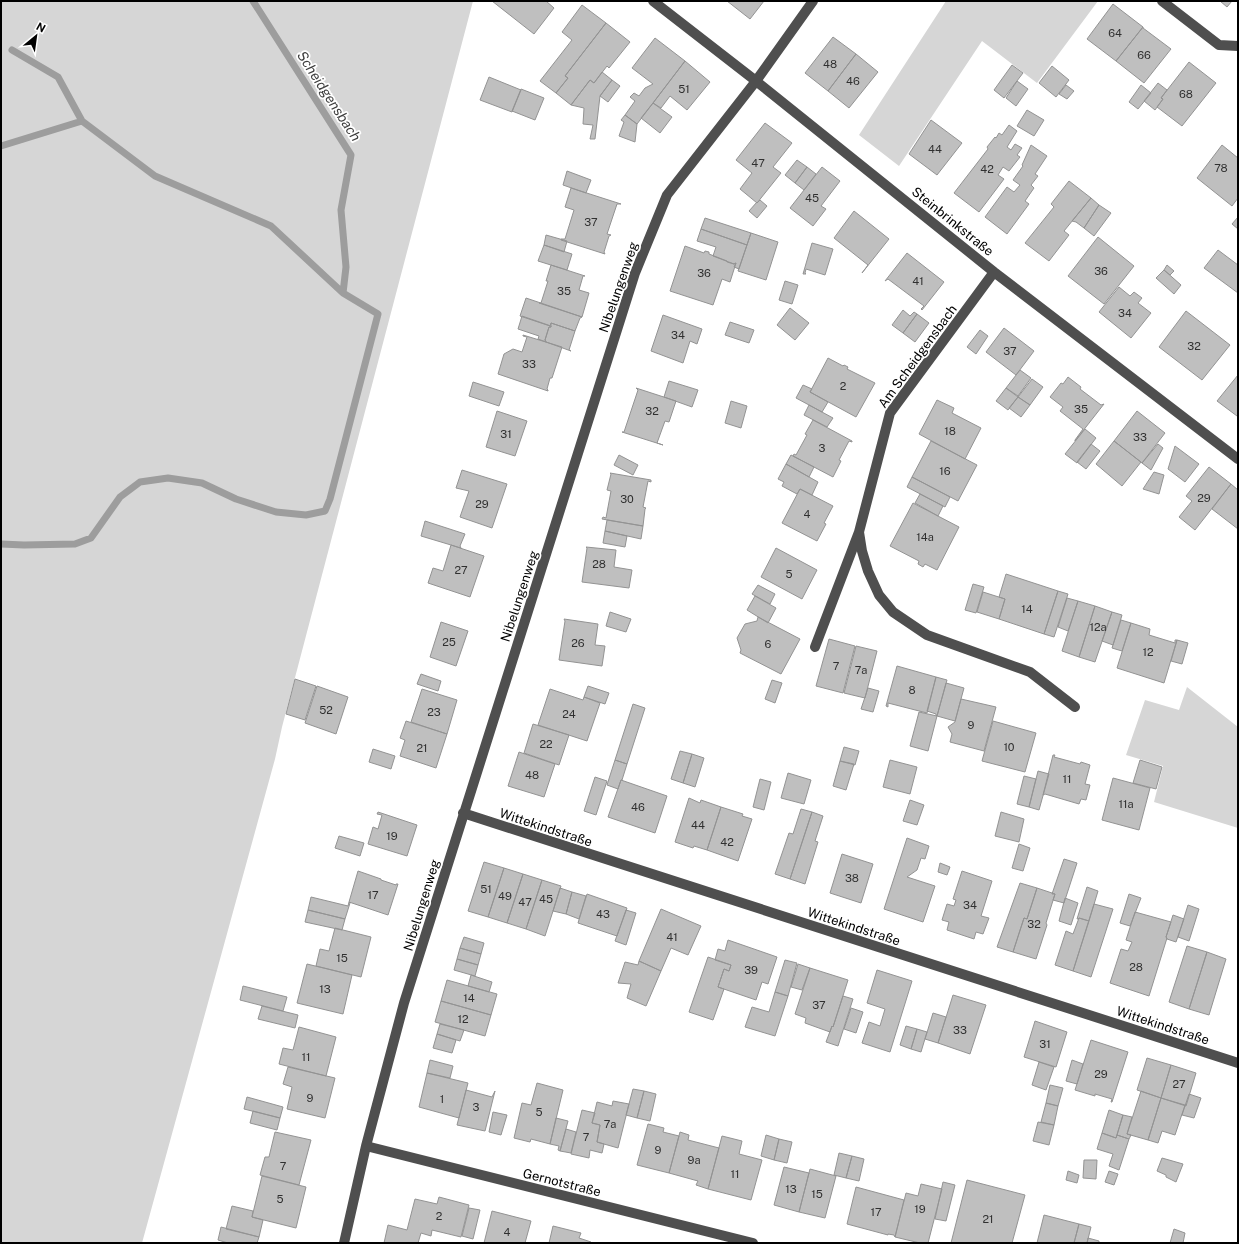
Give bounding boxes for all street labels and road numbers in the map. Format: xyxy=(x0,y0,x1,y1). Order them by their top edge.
street label: Steinbrinkstraße xyxy=(909,184,997,259)
street label: Nibelungenweg xyxy=(596,240,641,335)
street label: Am Scheidgensbach xyxy=(875,302,960,411)
street label: Nibelungenweg xyxy=(498,549,541,644)
street label: Wittekindstraße xyxy=(498,805,594,850)
street label: Nibelungenweg xyxy=(400,858,443,953)
street label: Wittekindstraße xyxy=(806,904,902,949)
street label: Wittekindstraße xyxy=(1115,1003,1211,1048)
street label: Gernotstraße xyxy=(521,1166,603,1199)

